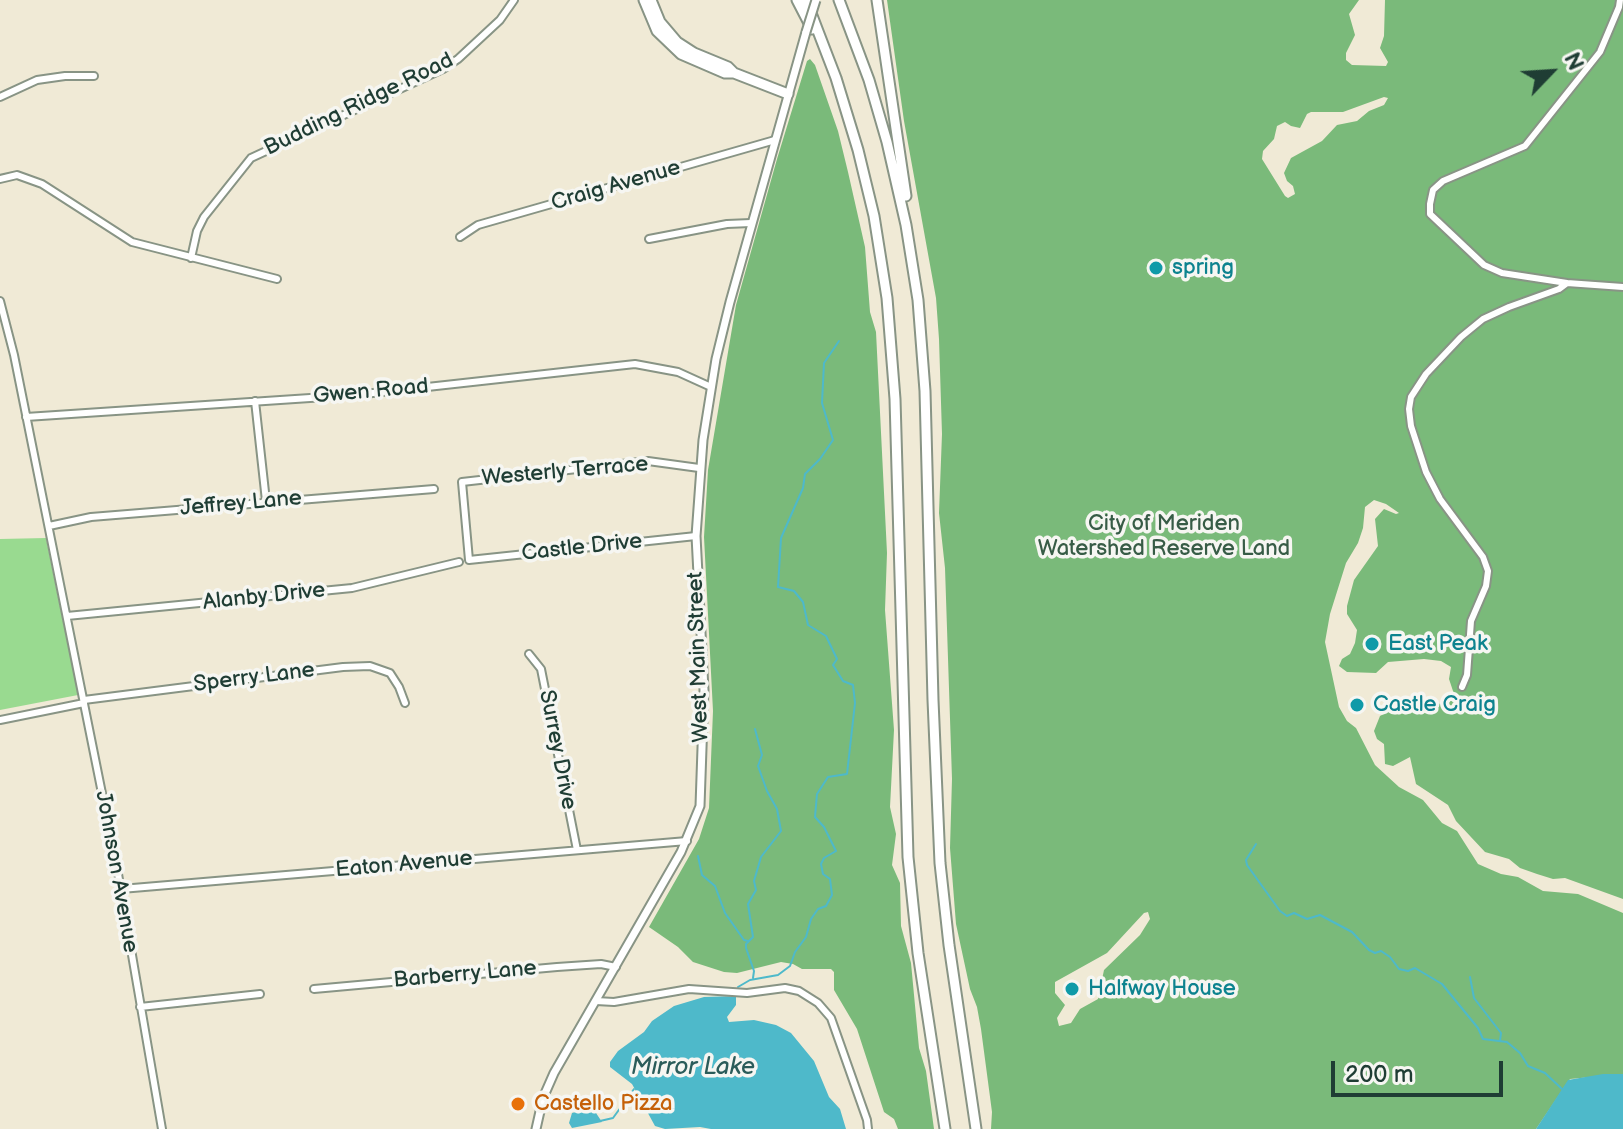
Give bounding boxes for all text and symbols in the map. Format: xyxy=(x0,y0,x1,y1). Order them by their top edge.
north arrow xyxy=(1511,32,1591,112)
street label: Budding Ridge Road xyxy=(260,48,458,162)
text: N xyxy=(1557,48,1589,75)
street label: Craig Avenue xyxy=(548,155,684,217)
place label: spring xyxy=(1172,255,1234,281)
marker: spring xyxy=(1147,259,1165,277)
street label: Gwen Road xyxy=(312,374,430,410)
street label: Westerly Terrace xyxy=(481,452,649,492)
street label: Jeffrey Lane xyxy=(179,486,303,522)
park label: City of Meriden Watershed Reserve Land xyxy=(1038,511,1290,562)
street label: Castle Drive xyxy=(520,529,644,567)
street label: West Main Street xyxy=(683,571,715,743)
street label: Alanby Drive xyxy=(201,577,327,617)
place label: East Peak xyxy=(1388,631,1488,657)
marker: East Peak xyxy=(1363,635,1381,653)
street label: Sperry Lane xyxy=(192,657,316,699)
street label: Surrey Drive xyxy=(532,688,582,812)
place label: Castle Craig xyxy=(1373,692,1496,718)
marker: Castle Craig xyxy=(1348,696,1366,714)
street label: Johnson Avenue xyxy=(89,789,143,955)
street label: Eaton Avenue xyxy=(334,846,474,884)
street label: Barberry Lane xyxy=(392,956,538,994)
place label: Halfway House xyxy=(1088,976,1236,1002)
marker: Halfway House xyxy=(1063,980,1081,998)
scale bar xyxy=(1335,1045,1507,1095)
water label: Mirror Lake xyxy=(631,1054,755,1082)
text: 200 m xyxy=(1345,1060,1414,1089)
place label: Castello Pizza xyxy=(534,1091,672,1117)
marker: Castello Pizza xyxy=(509,1095,527,1113)

